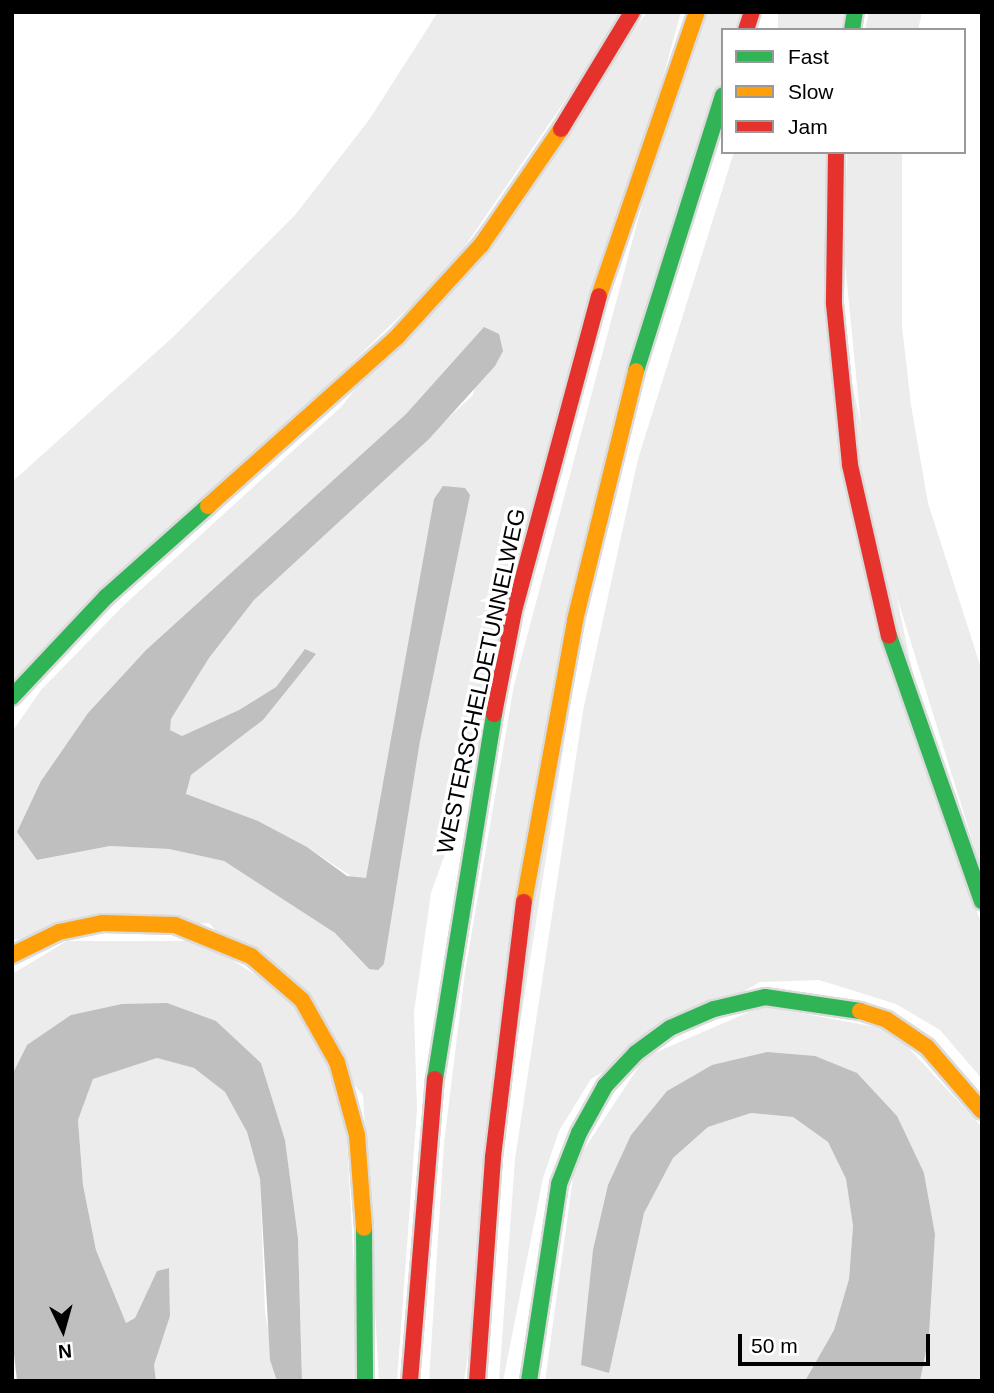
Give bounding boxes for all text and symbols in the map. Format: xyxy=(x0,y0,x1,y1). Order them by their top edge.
legend xyxy=(721,28,966,154)
text: Fast xyxy=(788,45,829,68)
text: Slow xyxy=(788,80,834,103)
text: Jam xyxy=(788,115,828,138)
street label: WESTERSCHELDETUNNELWEG xyxy=(431,506,531,856)
north arrow xyxy=(28,1295,98,1365)
scale bar xyxy=(742,1320,934,1364)
text: 50 m xyxy=(751,1334,798,1357)
text: N xyxy=(57,1340,73,1362)

